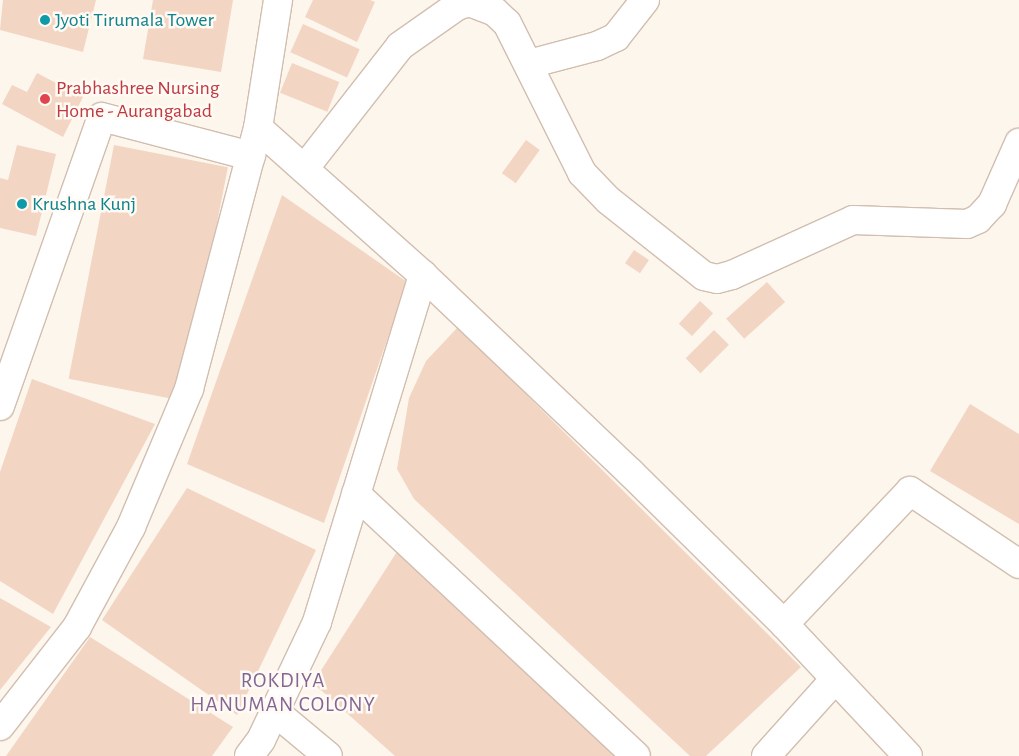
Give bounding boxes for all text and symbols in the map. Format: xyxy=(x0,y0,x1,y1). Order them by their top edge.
place label: Jyoti Tirumala Tower xyxy=(55,8,214,32)
marker: Jyoti Tirumala Tower xyxy=(39,14,51,26)
place label: Prabhashree Nursing Home - Aurangabad xyxy=(56,76,220,123)
marker: Prabhashree Nursing Home - Aurangabad xyxy=(38,92,52,106)
place label: Krushna Kunj xyxy=(32,192,136,216)
marker: Krushna Kunj xyxy=(16,198,28,210)
district label: ROKDIYA HANUMAN COLONY xyxy=(188,668,378,718)

